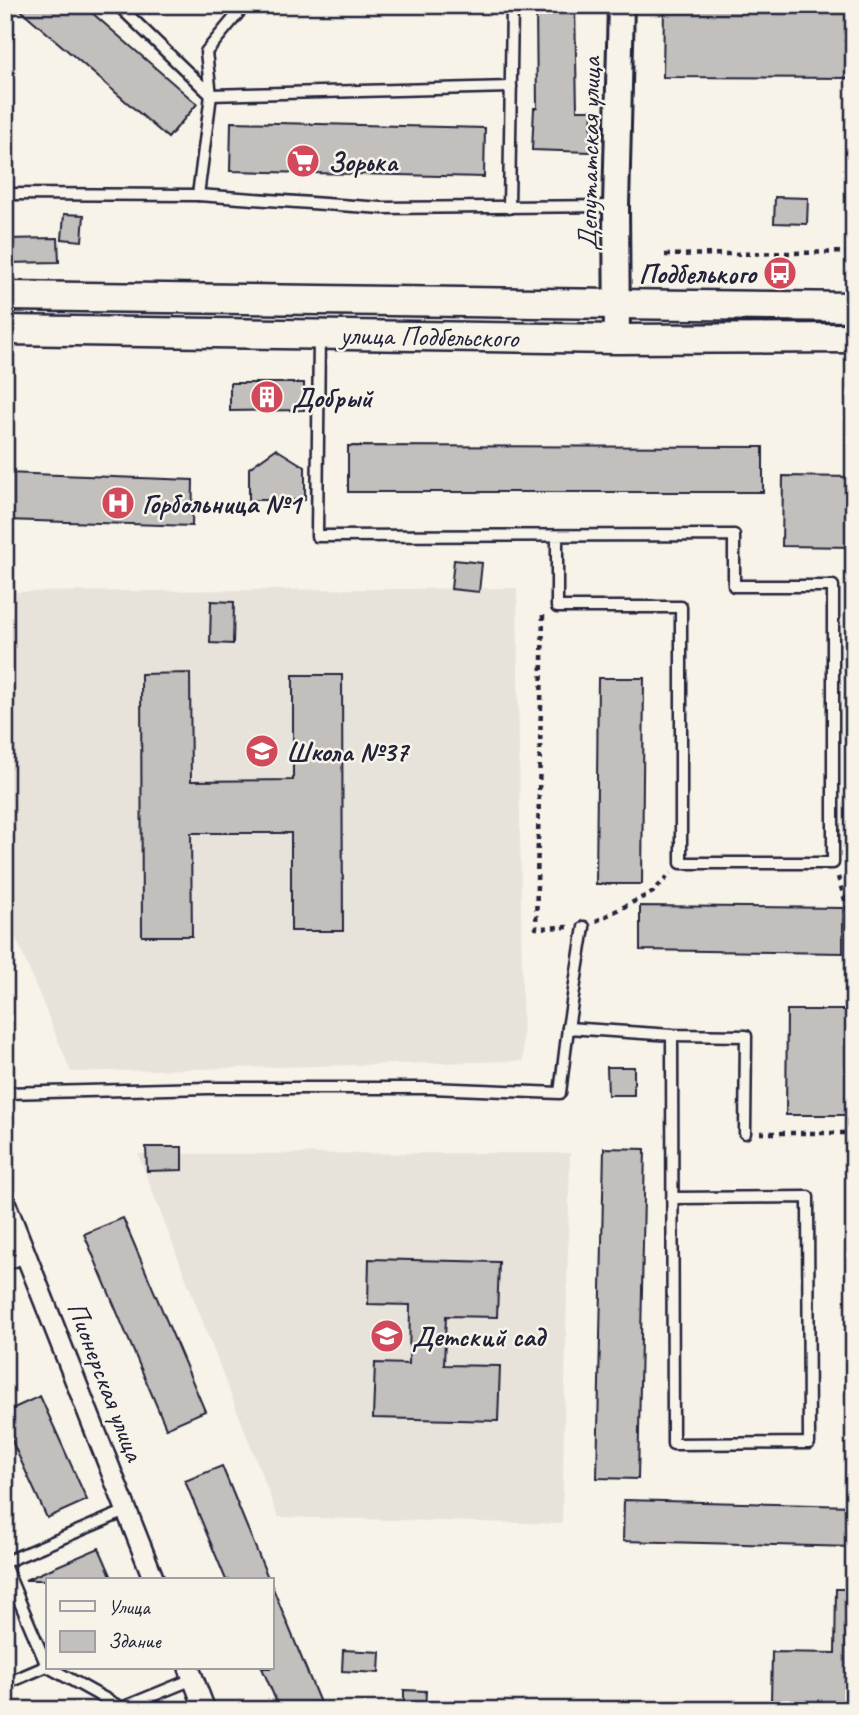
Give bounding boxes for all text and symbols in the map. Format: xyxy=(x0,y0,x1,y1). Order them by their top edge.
street label: Депутатская улица xyxy=(570,55,608,251)
supermarket icon: Зорька xyxy=(284,142,322,180)
place label: Зорька xyxy=(328,144,399,179)
bus stop icon: Подбелького xyxy=(761,254,799,292)
place label: Подбелького xyxy=(639,256,758,291)
street label: улица Подбельского xyxy=(337,317,521,355)
building icon: Добрый xyxy=(248,378,286,416)
place label: Добрый xyxy=(292,380,374,415)
hospital icon: Горбольница №1 xyxy=(99,484,137,522)
place label: Горбольница №1 xyxy=(142,486,304,521)
school or university icon: Школа №37 xyxy=(243,732,281,770)
place label: Школа №37 xyxy=(286,734,410,769)
street label: Пионерская улица xyxy=(60,1297,153,1467)
school or university icon: Детский сад xyxy=(368,1317,406,1355)
place label: Детский сад xyxy=(412,1319,548,1354)
legend xyxy=(46,1578,273,1670)
text: Улица xyxy=(108,1594,151,1620)
text: Здание xyxy=(108,1628,162,1654)

